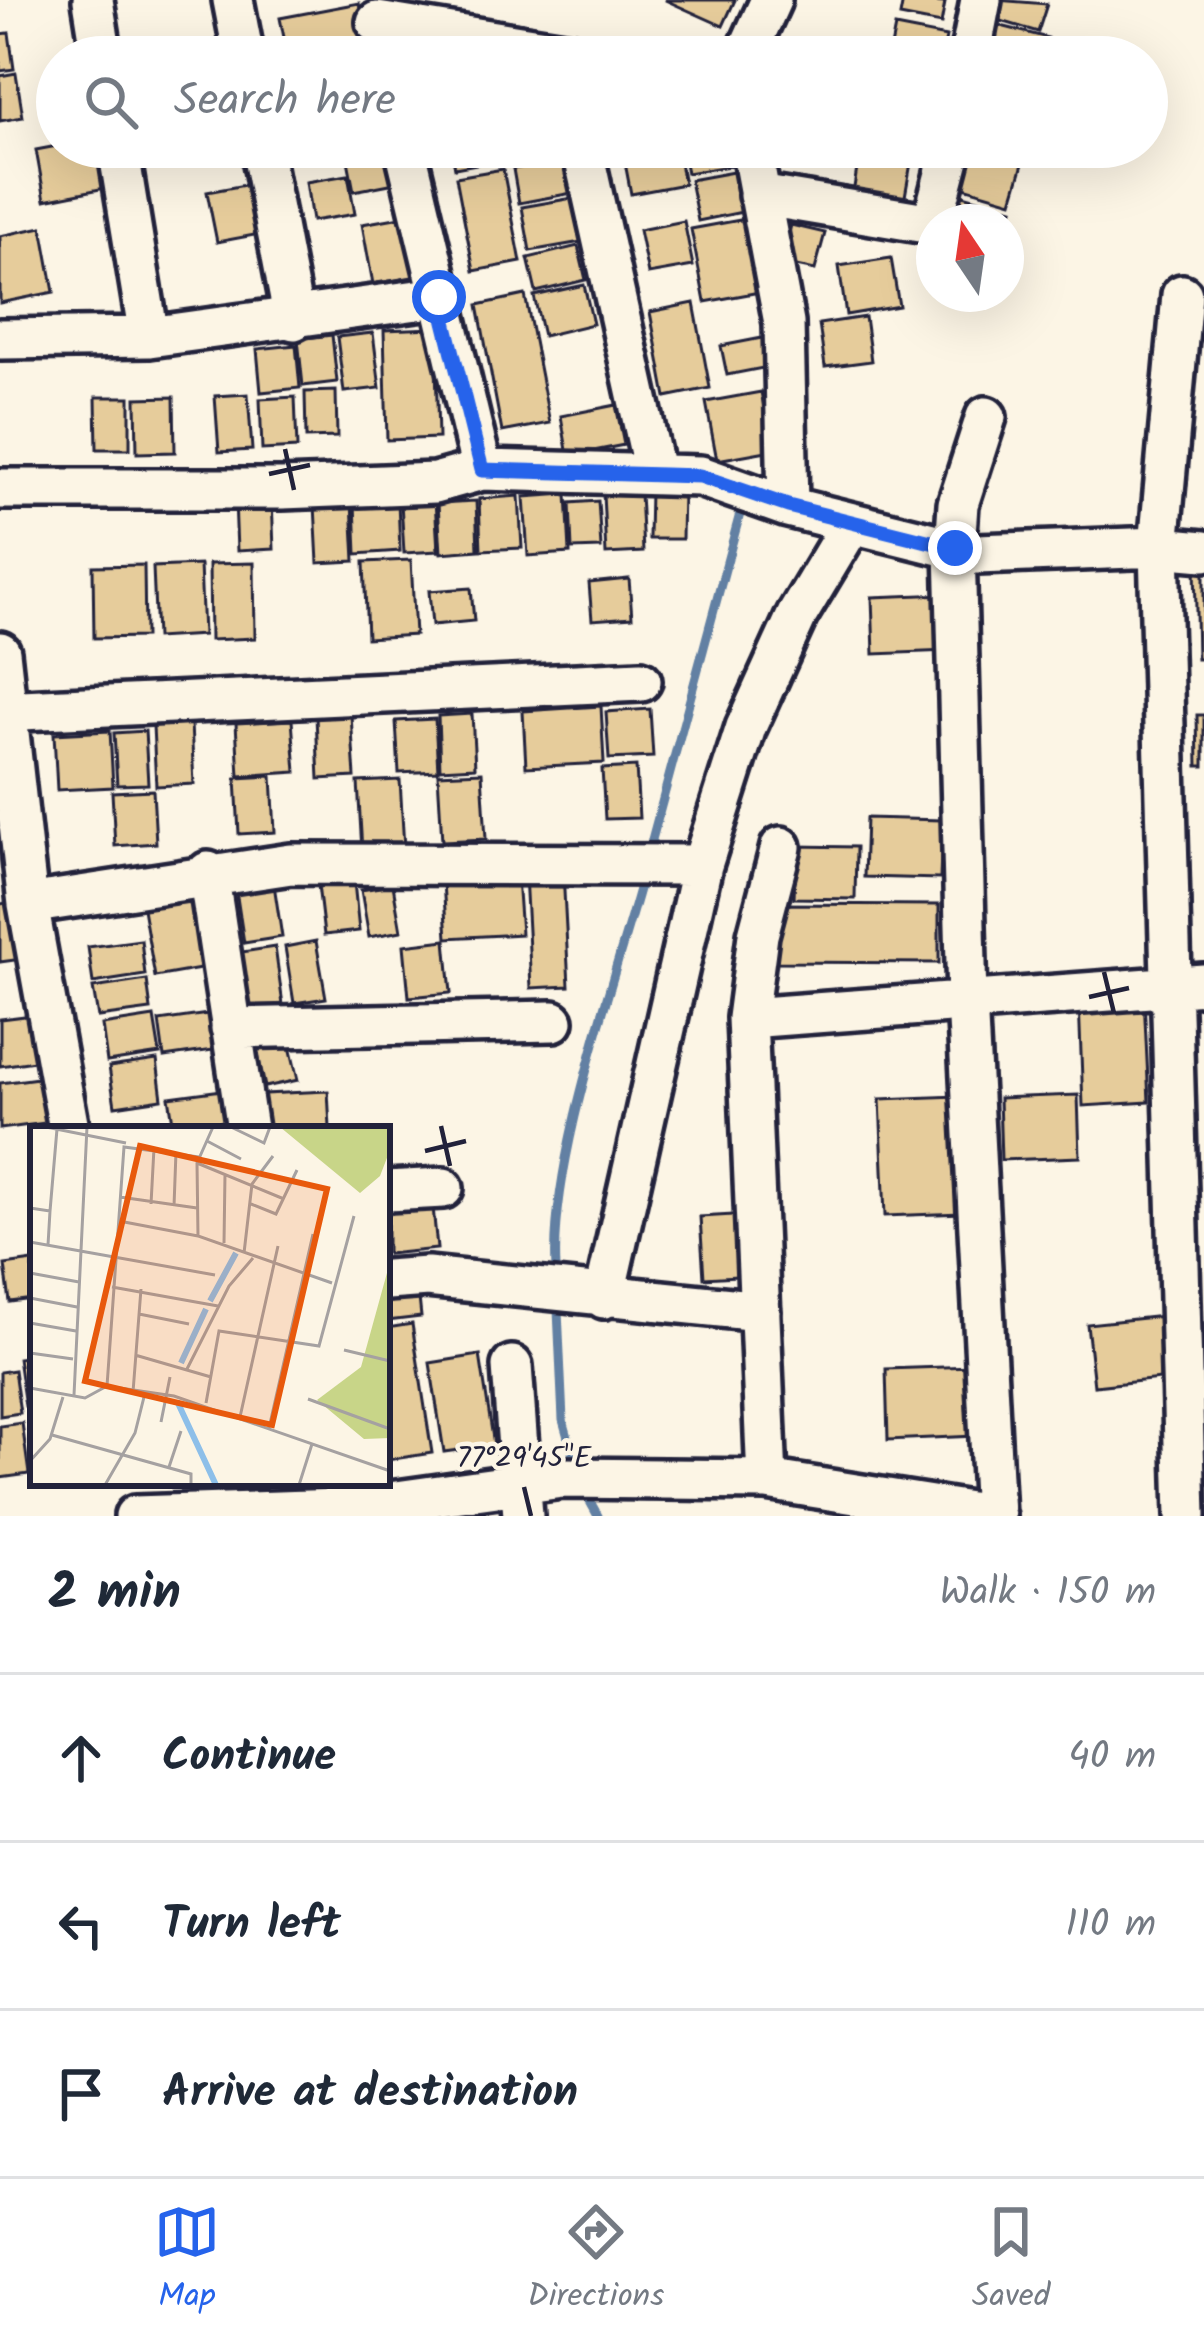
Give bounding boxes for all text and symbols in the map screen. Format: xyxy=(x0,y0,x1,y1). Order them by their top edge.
search box xyxy=(36,36,1168,168)
text: Search here xyxy=(174,66,396,138)
icon: search xyxy=(78,69,144,135)
north arrow xyxy=(916,204,1024,312)
route start xyxy=(412,270,466,324)
route end xyxy=(928,521,982,575)
inset map xyxy=(30,1126,390,1486)
text: 77°29'45"E xyxy=(457,1435,593,1483)
text: 2 min xyxy=(48,1554,181,1635)
text: Walk · 150 m xyxy=(939,1563,1156,1625)
text: Continue xyxy=(162,1722,336,1794)
icon: ahead xyxy=(48,1725,114,1791)
text: 40 m xyxy=(1068,1727,1156,1789)
text: Turn left xyxy=(162,1890,341,1962)
icon: left xyxy=(48,1893,114,1959)
text: 110 m xyxy=(1065,1895,1156,1957)
text: Arrive at destination xyxy=(162,2058,578,2130)
icon: arrive xyxy=(48,2061,114,2127)
tab: Map xyxy=(154,2199,220,2324)
tab: Directions xyxy=(527,2199,664,2324)
tab: Saved xyxy=(972,2199,1050,2324)

